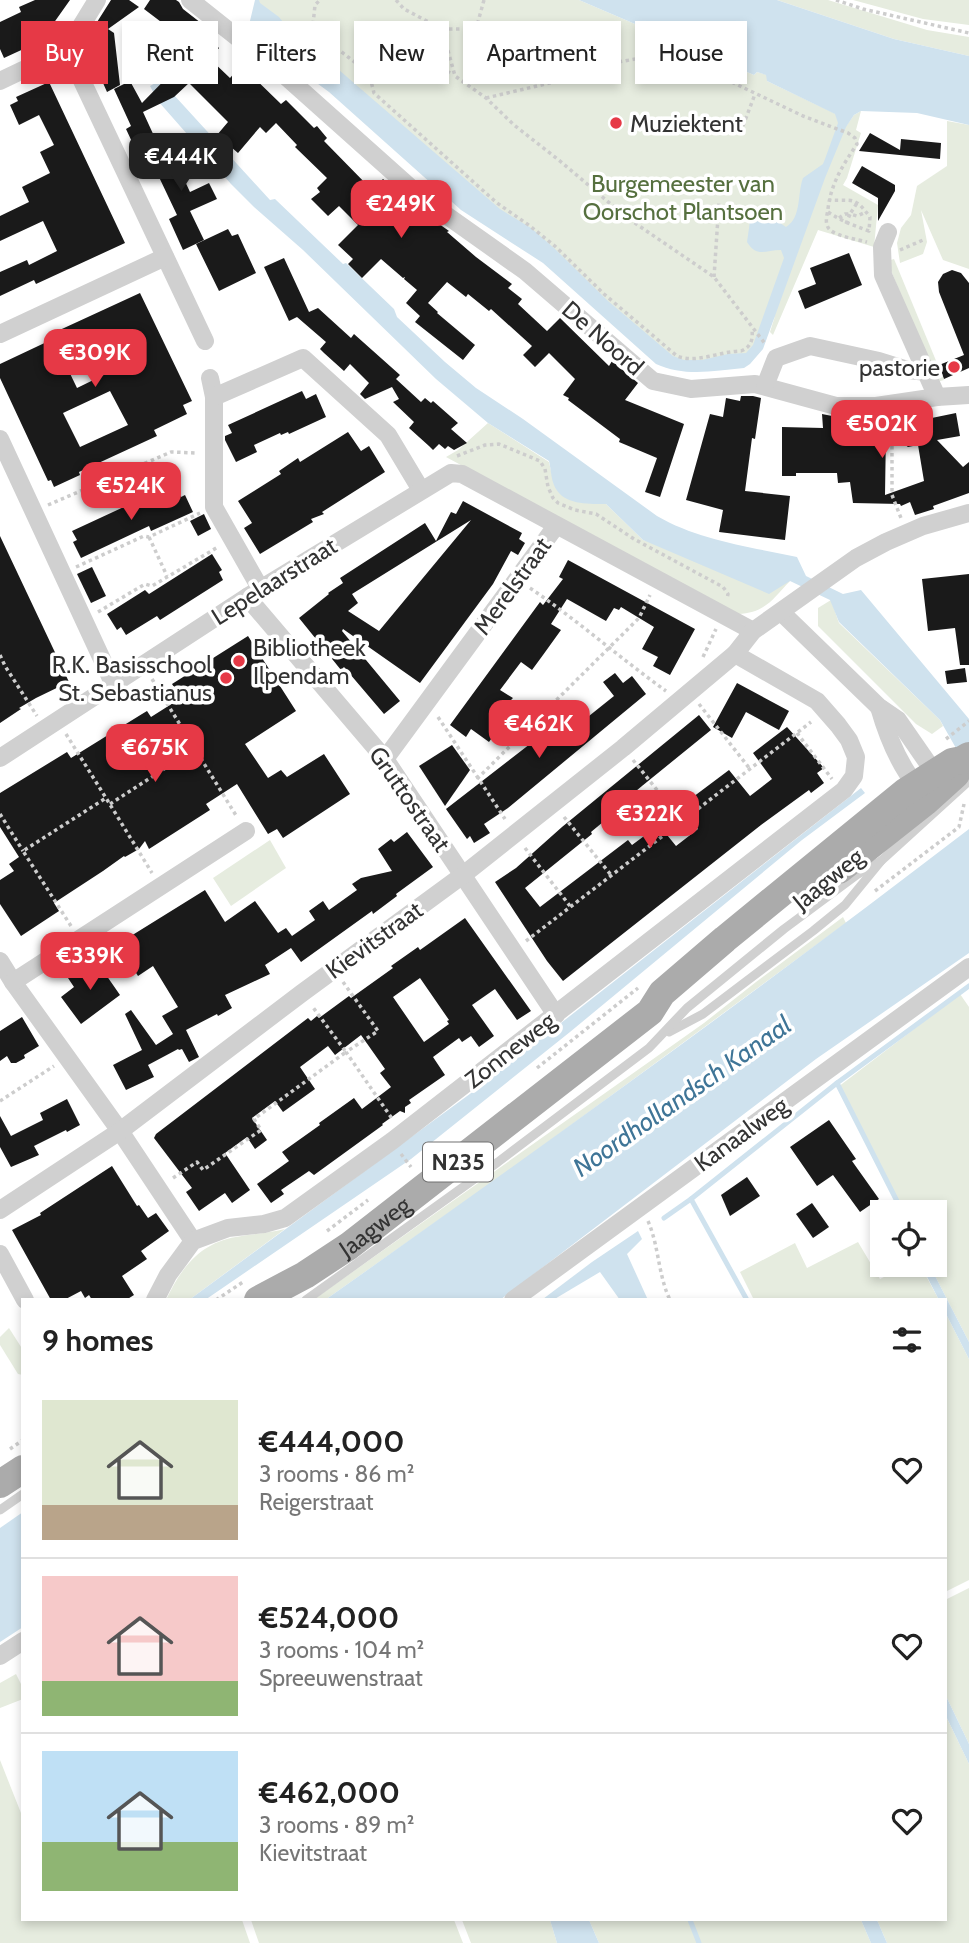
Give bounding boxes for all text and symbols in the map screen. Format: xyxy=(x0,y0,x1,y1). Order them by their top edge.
chip: Buy xyxy=(21,21,108,84)
chip: Rent xyxy=(122,21,218,84)
chip: Filters xyxy=(232,21,340,84)
chip: New xyxy=(354,21,449,84)
chip: Apartment xyxy=(463,21,621,84)
chip: House xyxy=(635,21,747,84)
place label: Muziektent xyxy=(630,109,743,138)
marker: Muziektent xyxy=(608,115,624,131)
pin: €444K xyxy=(132,134,230,193)
text: €444K xyxy=(145,142,217,170)
park label: Burgemeester van Oorschot Plantsoen xyxy=(583,169,783,226)
pin: €249K xyxy=(352,180,450,240)
text: €249K xyxy=(367,189,435,217)
street label: De Noord xyxy=(556,295,650,381)
pin: €309K xyxy=(46,330,144,389)
text: €309K xyxy=(60,338,130,366)
place label: pastorie xyxy=(859,353,940,382)
marker: pastorie xyxy=(946,359,962,375)
pin: €502K xyxy=(833,400,931,460)
text: €502K xyxy=(847,409,917,437)
pin: €524K xyxy=(82,462,180,522)
text: €524K xyxy=(97,471,165,499)
street label: Lepelaarstraat xyxy=(206,531,342,631)
street label: Merelstraat xyxy=(467,532,557,640)
place label: Bibliotheek Ilpendam xyxy=(253,633,366,690)
place label: R.K. Basisschool St. Sebastianus xyxy=(52,650,212,707)
marker: Bibliotheek Ilpendam xyxy=(231,653,247,669)
marker: R.K. Basisschool St. Sebastianus xyxy=(218,670,234,686)
pin: €462K xyxy=(490,700,588,760)
text: €462K xyxy=(505,709,573,737)
pin: €675K xyxy=(106,724,204,784)
text: €675K xyxy=(122,733,188,761)
street label: Gruttostraat xyxy=(363,741,457,857)
pin: €322K xyxy=(601,790,699,850)
text: €322K xyxy=(617,799,683,827)
street label: Jaagweg xyxy=(786,841,870,917)
street label: Kievitstraat xyxy=(320,895,428,985)
pin: €339K xyxy=(41,932,139,992)
text: €339K xyxy=(57,941,123,969)
street label: Zonneweg xyxy=(459,1005,562,1094)
water label: Noordhollandsch Kanaal xyxy=(567,1009,797,1183)
street label: Kanaalweg xyxy=(689,1090,794,1178)
road number: N235 xyxy=(423,1142,493,1182)
street label: Jaagweg xyxy=(333,1189,417,1264)
map controls xyxy=(870,1200,947,1277)
button: locate xyxy=(870,1200,947,1277)
icon: filters xyxy=(888,1321,926,1359)
text: 9 homes xyxy=(42,1322,153,1359)
text: €444,000 xyxy=(259,1423,404,1460)
icon: home xyxy=(98,1428,182,1512)
icon: heart xyxy=(888,1451,926,1489)
text: 3 rooms · 86 m² xyxy=(259,1460,414,1488)
text: Reigerstraat xyxy=(259,1488,374,1516)
text: €524,000 xyxy=(259,1599,399,1636)
icon: home xyxy=(98,1604,182,1688)
icon: heart xyxy=(888,1627,926,1665)
text: 3 rooms · 104 m² xyxy=(259,1636,424,1664)
text: Spreeuwenstraat xyxy=(259,1664,423,1692)
text: €462,000 xyxy=(259,1774,400,1811)
icon: home xyxy=(98,1779,182,1863)
icon: heart xyxy=(888,1802,926,1840)
text: 3 rooms · 89 m² xyxy=(259,1811,414,1839)
text: Kievitstraat xyxy=(259,1839,367,1867)

